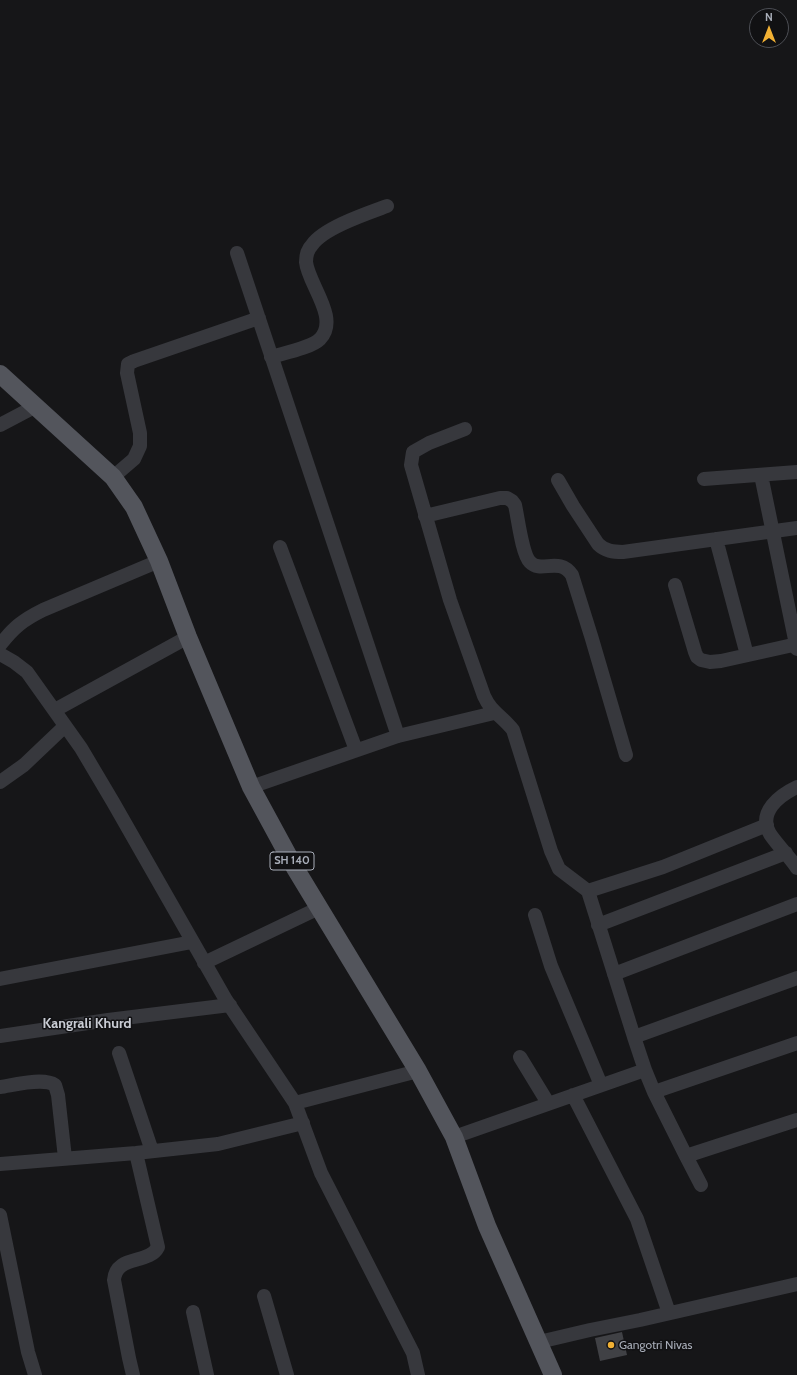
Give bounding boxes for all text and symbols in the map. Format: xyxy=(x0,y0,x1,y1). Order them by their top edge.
north arrow xyxy=(749,8,789,48)
text: N xyxy=(765,10,773,24)
road number: SH 140 xyxy=(270,852,314,870)
district label: Kangrali Khurd xyxy=(43,1016,131,1032)
place label: Gangotri Nivas xyxy=(619,1338,693,1352)
marker: Gangotri Nivas xyxy=(606,1340,616,1350)

